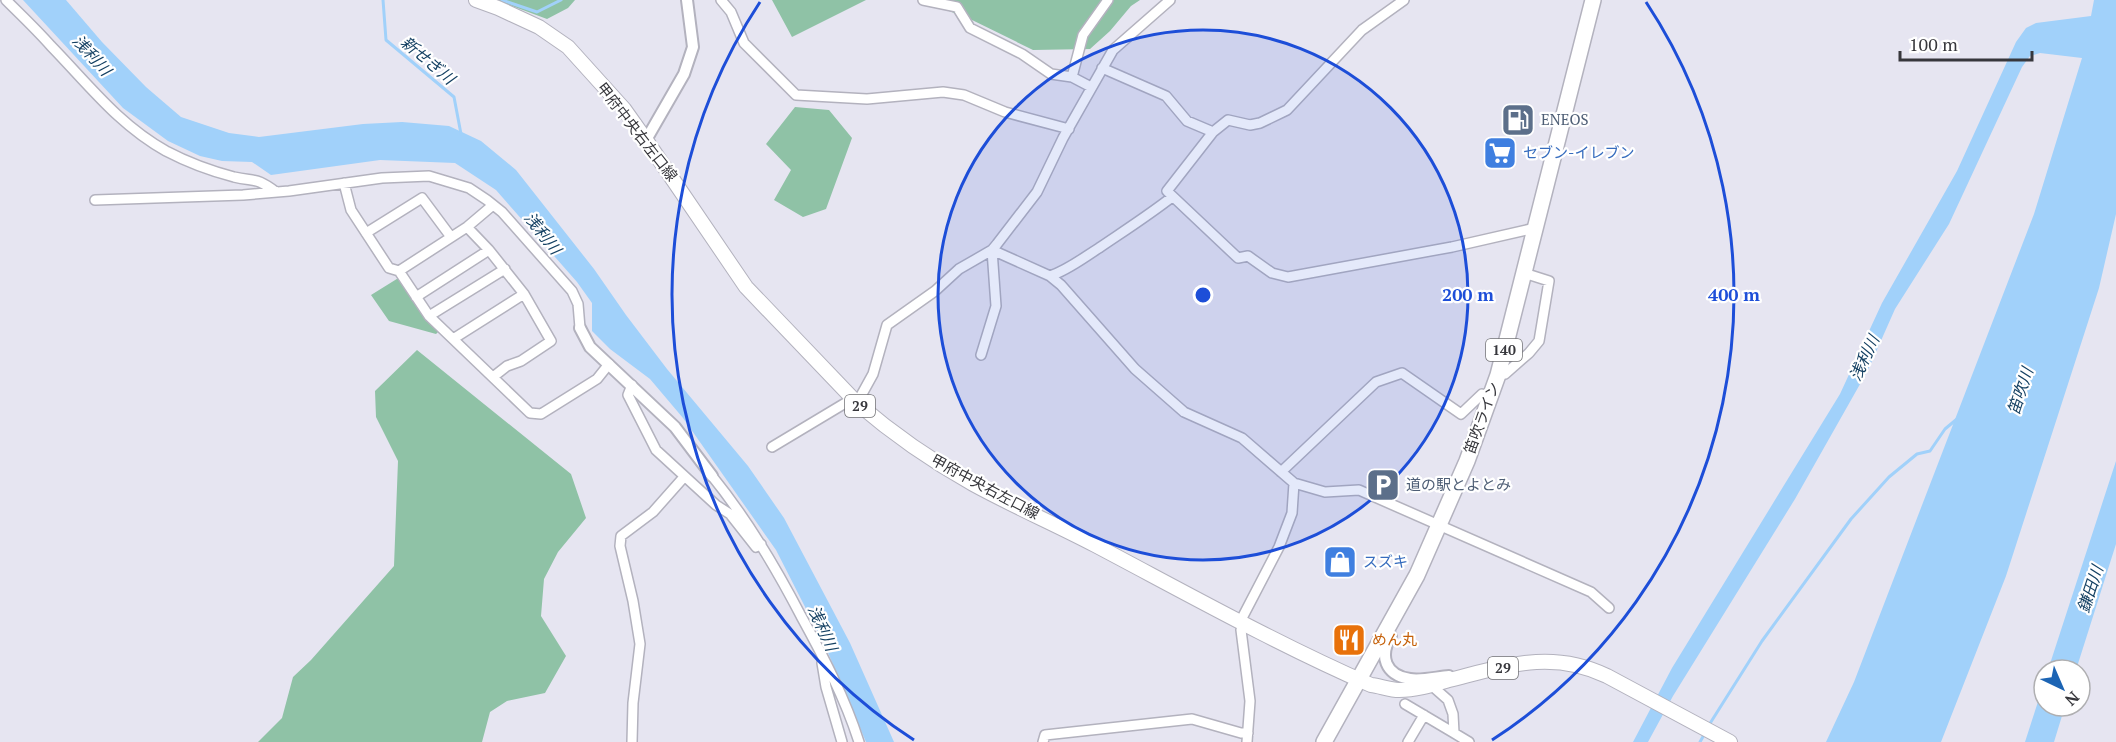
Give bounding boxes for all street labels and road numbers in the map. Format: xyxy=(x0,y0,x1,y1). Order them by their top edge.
street label: 甲府中央右左口線 xyxy=(593,78,683,185)
road number: 140 xyxy=(1486,339,1522,361)
street label: 笛吹ライン xyxy=(1459,379,1503,456)
road number: 29 xyxy=(845,395,875,417)
street label: 甲府中央右左口線 xyxy=(928,449,1043,523)
road number: 29 xyxy=(1488,657,1518,679)

